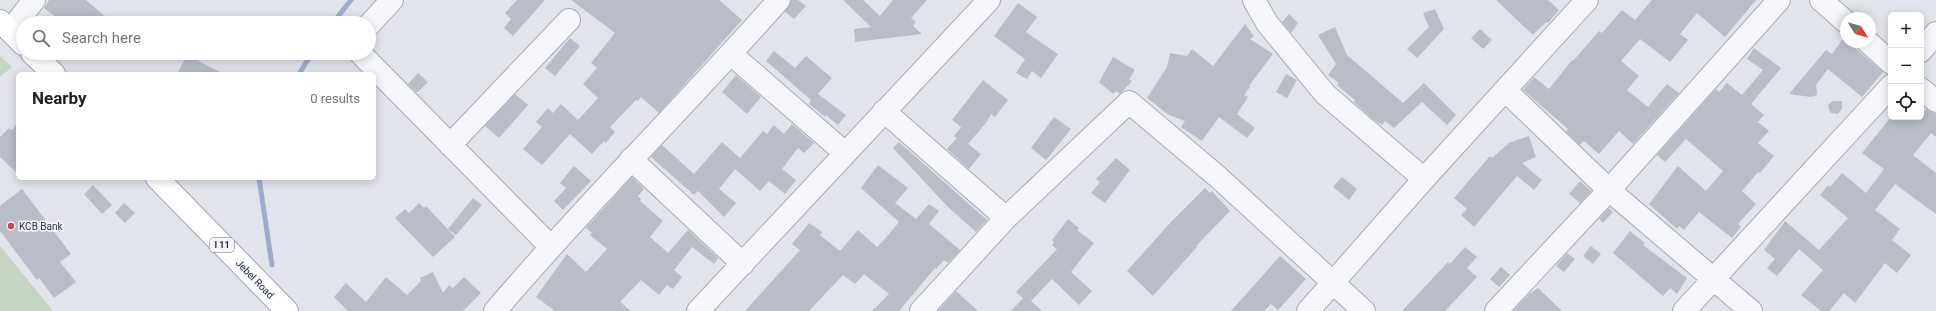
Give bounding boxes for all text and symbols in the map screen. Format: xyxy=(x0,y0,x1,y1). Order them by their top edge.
north arrow xyxy=(1840,12,1876,48)
map controls xyxy=(1888,12,1924,120)
button: + xyxy=(1888,12,1924,48)
search box xyxy=(16,16,376,60)
icon: search xyxy=(30,27,52,49)
text: Search here xyxy=(62,29,141,47)
button: − xyxy=(1888,48,1924,84)
button: locate xyxy=(1888,84,1924,120)
text: Nearby xyxy=(32,88,87,108)
text: 0 results xyxy=(310,91,360,106)
marker: KCB Bank xyxy=(6,221,16,231)
place label: KCB Bank xyxy=(19,221,64,232)
road number: I 11 xyxy=(210,238,234,252)
street label: Jebel Road xyxy=(234,257,276,301)

